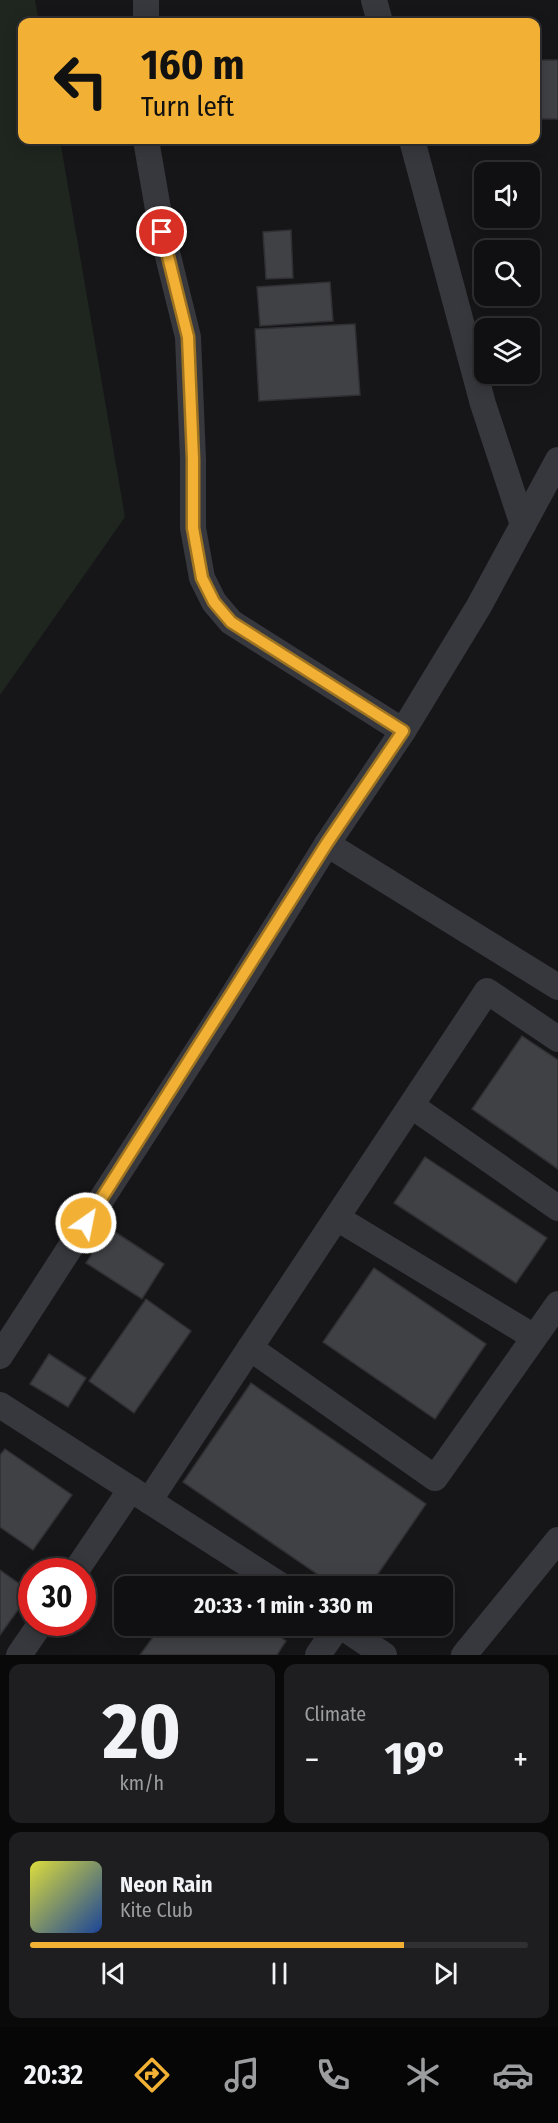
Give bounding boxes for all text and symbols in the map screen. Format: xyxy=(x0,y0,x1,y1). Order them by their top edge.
text: 160 m xyxy=(141,40,244,90)
icon: left xyxy=(42,42,120,120)
text: Turn left xyxy=(141,91,234,123)
map controls xyxy=(474,162,540,384)
button: sound xyxy=(474,162,540,228)
pin xyxy=(136,206,187,257)
icon: arrive xyxy=(145,215,178,248)
button: search xyxy=(474,240,540,306)
button: layers xyxy=(474,318,540,384)
position arrow xyxy=(54,1191,118,1255)
speed limit sign: 30 xyxy=(18,1558,96,1636)
text: 20:33 · 1 min · 330 m xyxy=(194,1592,373,1619)
text: 20 xyxy=(102,1685,181,1779)
text: Climate xyxy=(305,1702,366,1726)
text: 19° xyxy=(384,1732,448,1786)
text: − xyxy=(305,1740,319,1780)
text: + xyxy=(513,1740,528,1780)
text: km/h xyxy=(119,1771,164,1795)
text: Neon Rain xyxy=(120,1871,213,1898)
text: Kite Club xyxy=(120,1898,193,1922)
icon: previous xyxy=(97,1957,130,1990)
icon: pause xyxy=(263,1957,296,1990)
icon: next xyxy=(429,1957,462,1990)
icon: directions xyxy=(131,2054,173,2096)
icon: music xyxy=(221,2054,263,2096)
icon: phone xyxy=(312,2054,354,2096)
icon: climate xyxy=(402,2054,444,2096)
icon: car xyxy=(492,2054,534,2096)
text: 20:32 xyxy=(24,2059,83,2091)

